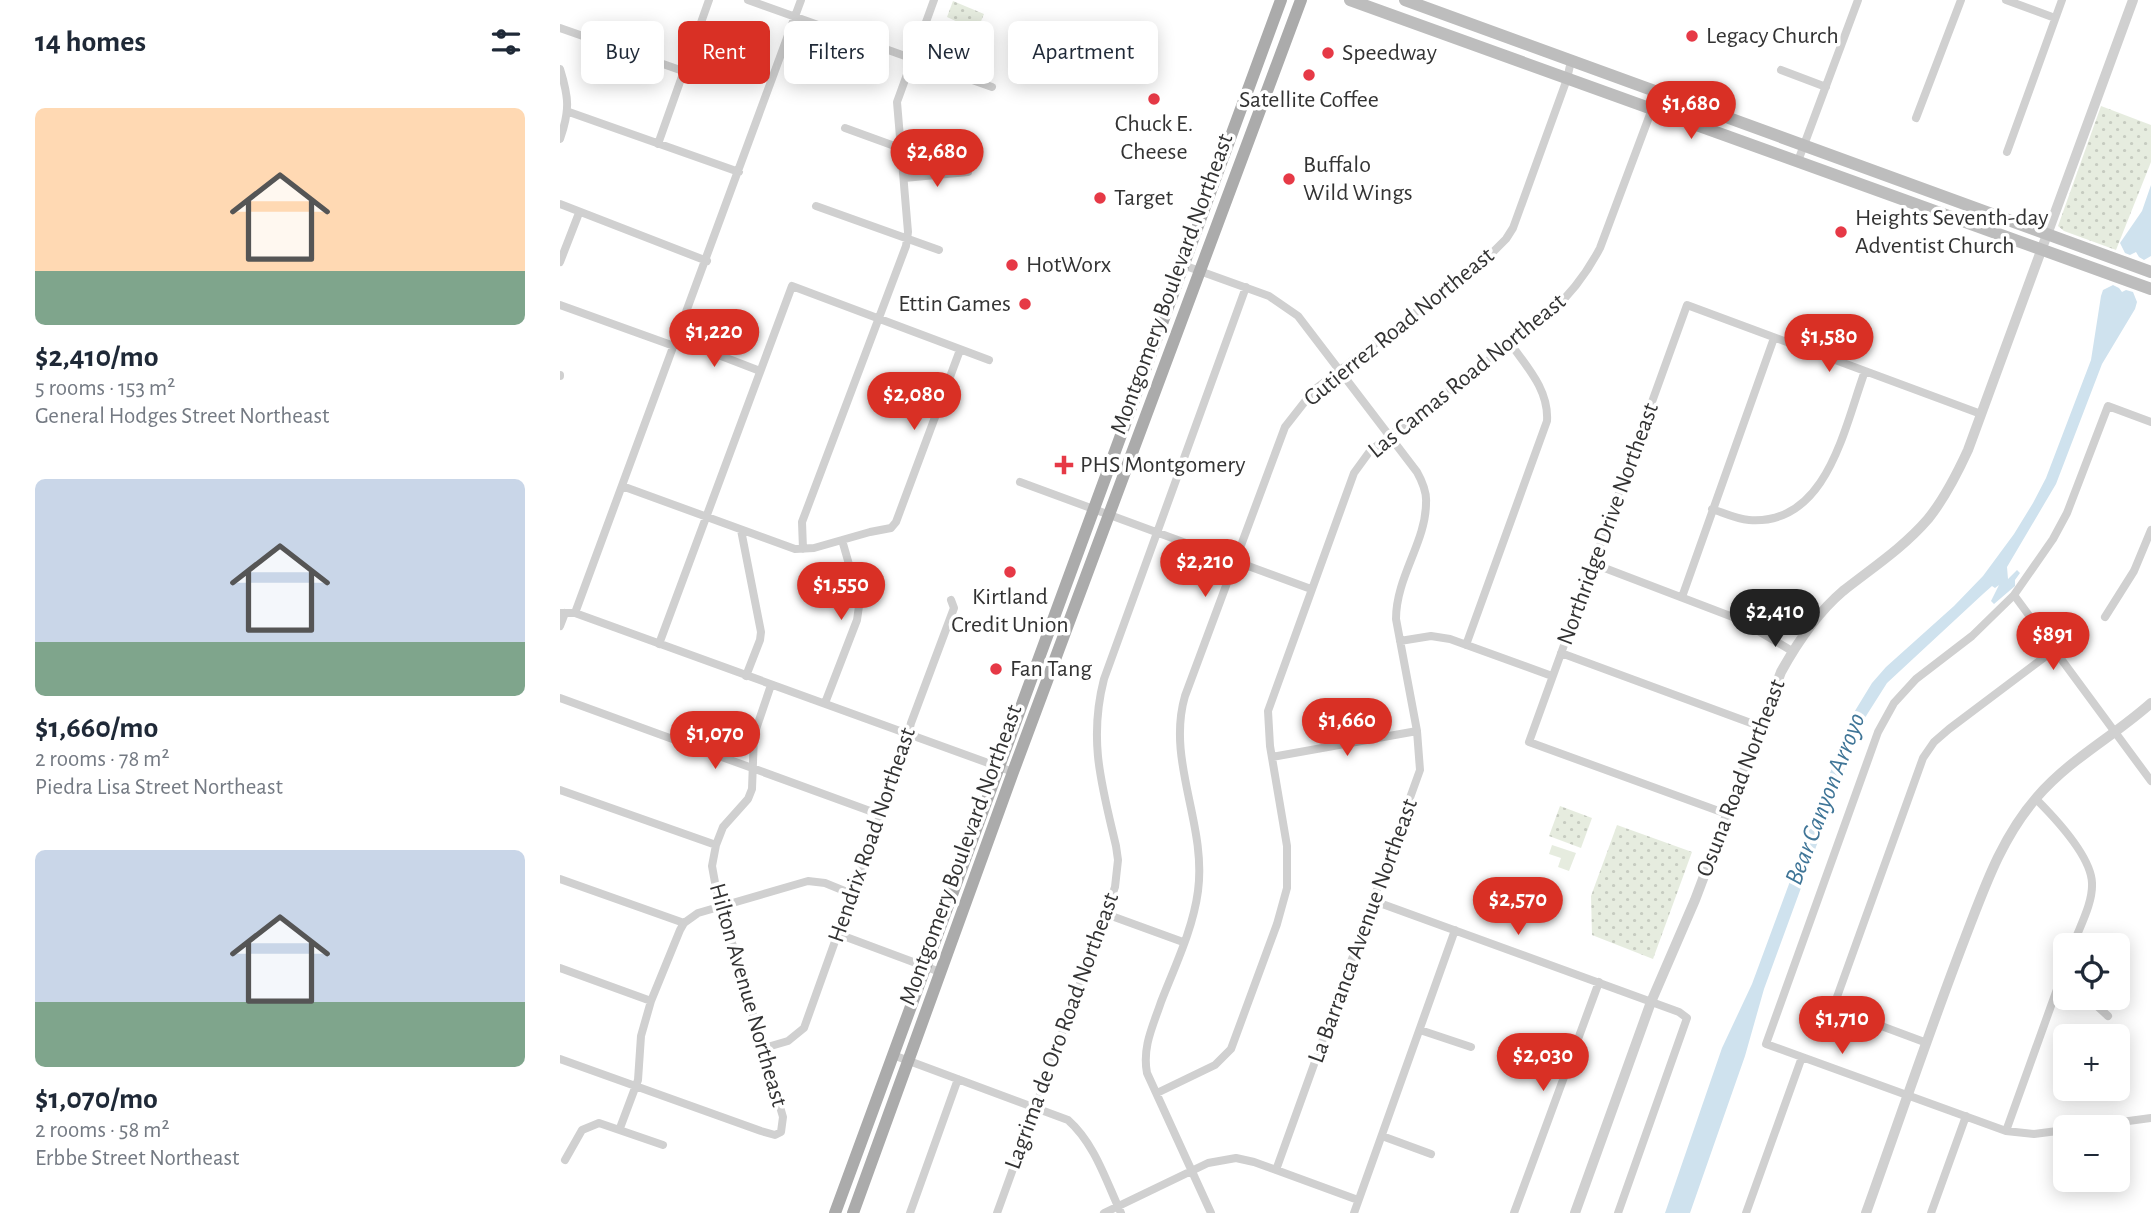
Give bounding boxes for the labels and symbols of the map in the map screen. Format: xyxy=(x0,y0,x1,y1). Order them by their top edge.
place label: Legacy Church xyxy=(1706,24,1839,48)
marker: Legacy Church xyxy=(1684,28,1700,44)
place label: Speedway xyxy=(1342,41,1437,65)
marker: Speedway xyxy=(1320,45,1336,61)
marker: Satellite Coffee xyxy=(1301,67,1317,83)
pin: $1,680 xyxy=(1634,82,1748,141)
place label: Satellite Coffee xyxy=(1239,88,1379,112)
marker: Chuck E. Cheese xyxy=(1146,91,1162,107)
place label: Chuck E. Cheese xyxy=(1115,112,1193,164)
pin: $2,680 xyxy=(880,130,994,189)
street label: Montgomery Boulevard Northeast xyxy=(1106,130,1238,437)
place label: Buffalo Wild Wings xyxy=(1303,153,1413,205)
marker: Buffalo Wild Wings xyxy=(1281,171,1297,187)
place label: Target xyxy=(1114,186,1174,210)
marker: Target xyxy=(1092,190,1108,206)
place label: Heights Seventh-day Adventist Church xyxy=(1855,206,2049,258)
marker: Heights Seventh-day Adventist Church xyxy=(1833,224,1849,240)
street label: Gutierrez Road Northeast xyxy=(1299,243,1499,411)
place label: HotWorx xyxy=(1026,253,1112,277)
marker: HotWorx xyxy=(1004,257,1020,273)
street label: Las Camas Road Northeast xyxy=(1364,289,1570,463)
place label: Ettin Games xyxy=(898,292,1011,316)
marker: Ettin Games xyxy=(1017,296,1033,312)
pin: $1,220 xyxy=(657,310,771,369)
pin: $1,580 xyxy=(1772,314,1886,374)
pin: $2,080 xyxy=(857,372,971,432)
street label: Northridge Drive Northeast xyxy=(1553,399,1663,648)
place label: PHS Montgomery xyxy=(1080,453,1246,477)
marker: PHS Montgomery xyxy=(1054,455,1074,475)
pin: $2,210 xyxy=(1148,540,1262,599)
pin: $1,550 xyxy=(784,562,898,622)
marker: Kirtland Credit Union xyxy=(1002,564,1018,580)
place label: Kirtland Credit Union xyxy=(951,585,1069,637)
pin: $2,410 xyxy=(1718,590,1832,649)
pin: $891 xyxy=(2012,612,2094,672)
place label: Fan Tang xyxy=(1010,657,1092,681)
marker: Fan Tang xyxy=(988,661,1004,677)
street label: Osuna Road Northeast xyxy=(1692,676,1790,880)
pin: $1,660 xyxy=(1290,698,1404,758)
street label: Montgomery Boulevard Northeast xyxy=(895,701,1027,1008)
water label: Bear Canyon Arroyo xyxy=(1780,710,1870,888)
pin: $1,070 xyxy=(658,712,772,771)
street label: Hendrix Road Northeast xyxy=(824,724,920,946)
street label: La Barranca Avenue Northeast xyxy=(1304,795,1422,1066)
pin: $2,570 xyxy=(1461,878,1575,937)
street label: Hilton Avenue Northeast xyxy=(705,881,792,1110)
street label: Lagrima de Oro Road Northeast xyxy=(1001,889,1123,1173)
pin: $1,710 xyxy=(1785,996,1899,1056)
pin: $2,030 xyxy=(1486,1034,1600,1093)

